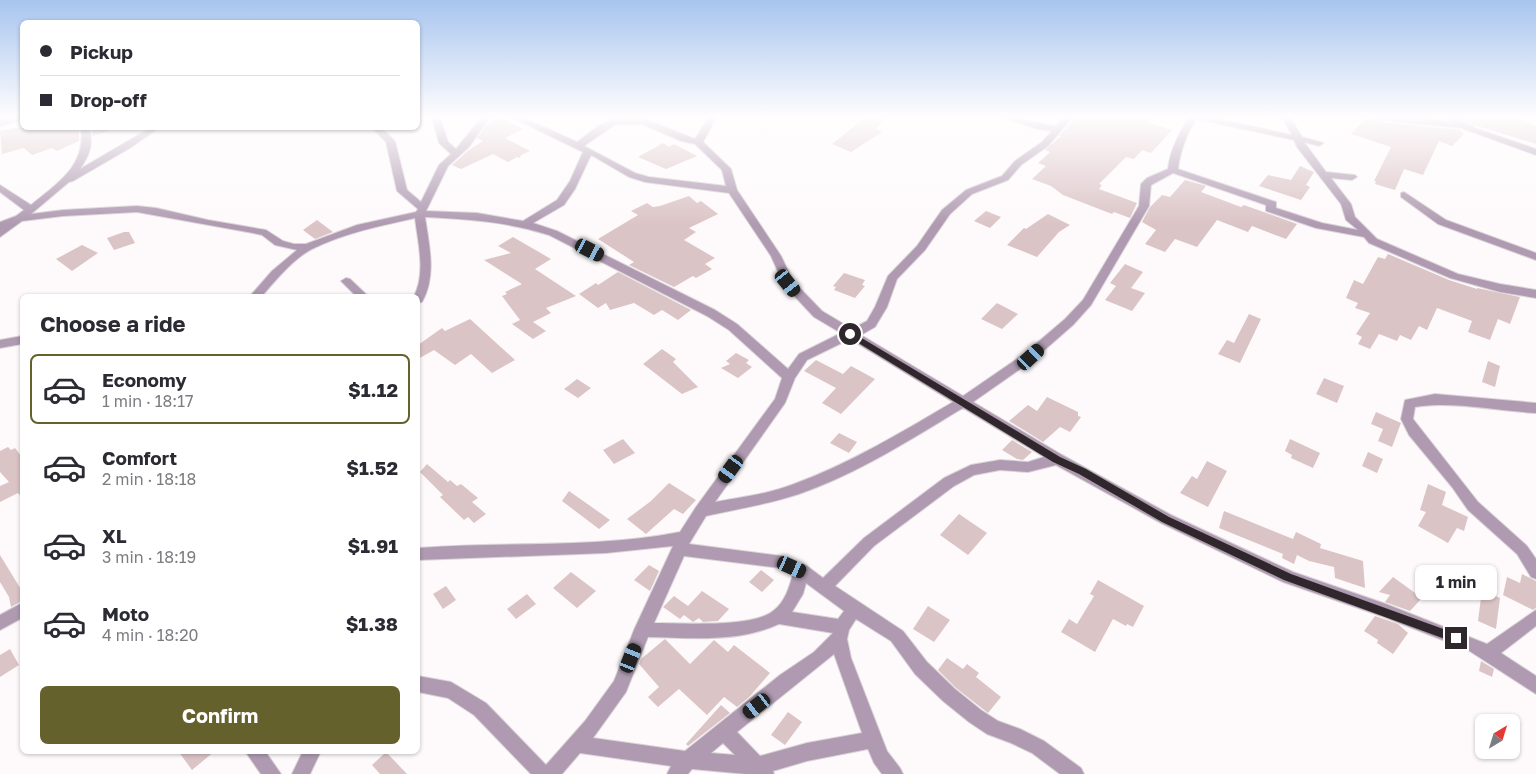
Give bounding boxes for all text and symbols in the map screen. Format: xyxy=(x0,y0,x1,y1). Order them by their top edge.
text: Pickup xyxy=(70,40,133,63)
text: Drop-off xyxy=(70,88,147,111)
car xyxy=(573,237,606,263)
car xyxy=(772,267,803,299)
text: Choose a ride xyxy=(40,310,186,337)
route start xyxy=(839,323,861,345)
car xyxy=(1014,341,1047,373)
icon: car xyxy=(42,367,87,412)
text: Economy xyxy=(102,368,187,391)
text: $1.12 xyxy=(348,378,398,401)
text: 1 min · 18:17 xyxy=(102,391,193,411)
icon: car xyxy=(42,445,87,490)
text: Comfort xyxy=(102,446,177,469)
car xyxy=(716,452,745,486)
text: $1.52 xyxy=(346,456,398,479)
text: 2 min · 18:18 xyxy=(102,469,196,489)
icon: car xyxy=(42,523,87,568)
text: XL xyxy=(102,524,127,547)
text: $1.91 xyxy=(348,534,398,557)
text: 3 min · 18:19 xyxy=(102,547,196,567)
car xyxy=(775,554,808,580)
callout: 1 min xyxy=(1415,566,1497,600)
text: 1 min xyxy=(1436,572,1476,592)
icon: car xyxy=(42,601,87,646)
text: Moto xyxy=(102,602,149,625)
text: $1.38 xyxy=(346,612,398,635)
text: 4 min · 18:20 xyxy=(102,625,198,645)
route end xyxy=(1445,627,1467,649)
car xyxy=(618,641,643,675)
button: Confirm xyxy=(40,686,400,744)
car xyxy=(740,691,773,721)
north arrow xyxy=(1475,714,1520,759)
map controls xyxy=(1475,714,1520,759)

